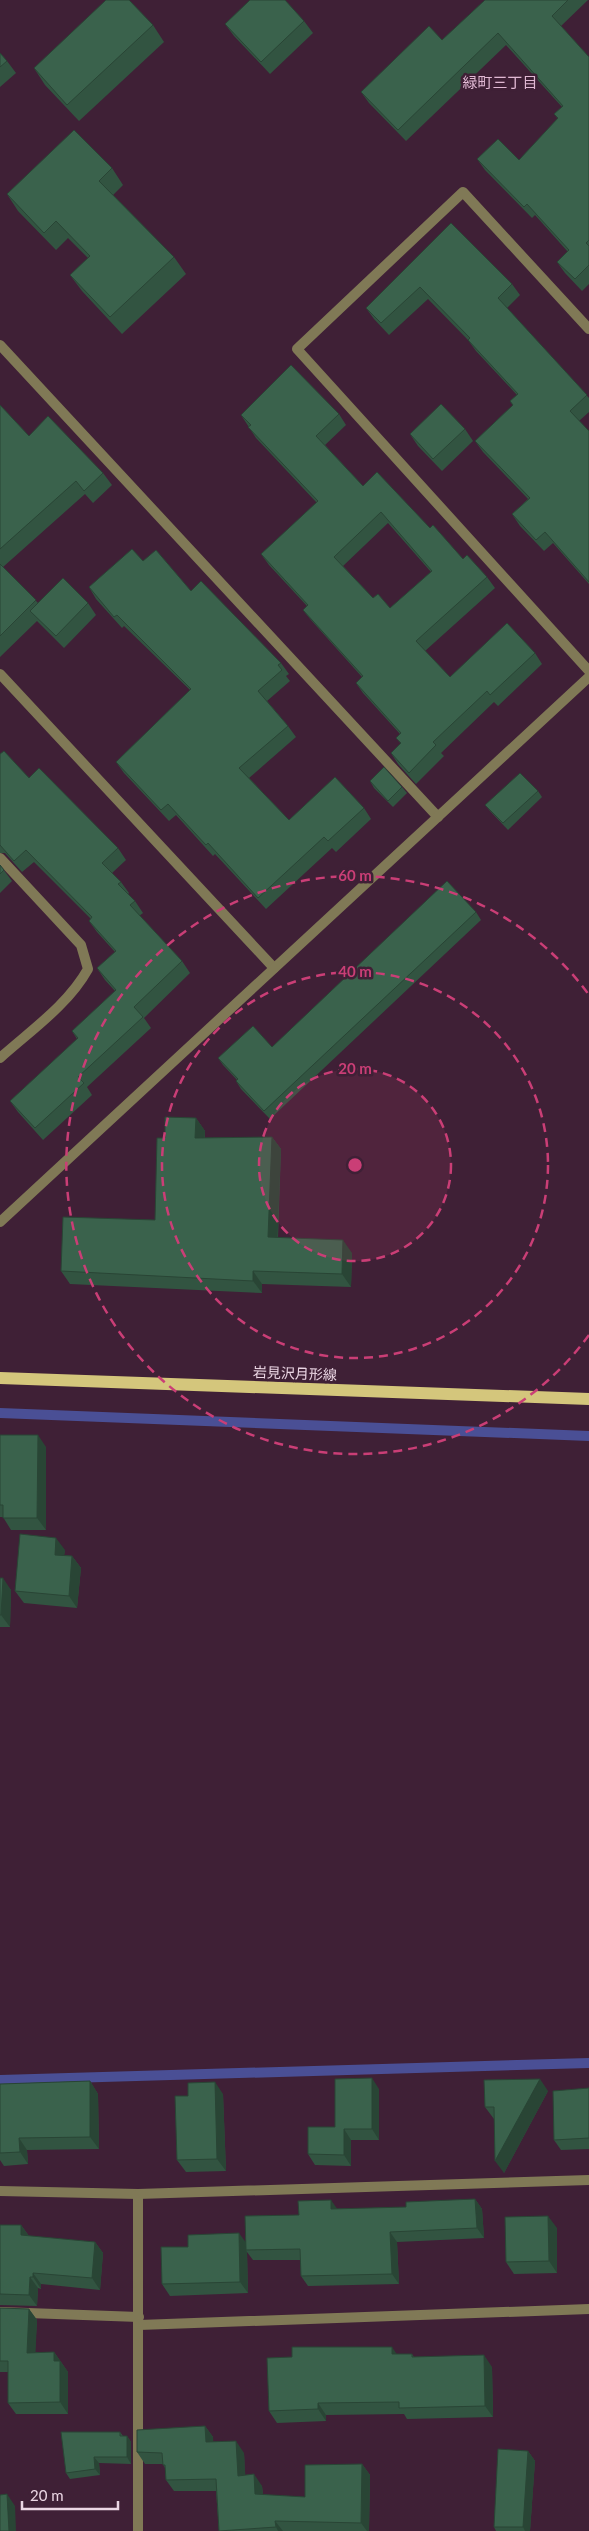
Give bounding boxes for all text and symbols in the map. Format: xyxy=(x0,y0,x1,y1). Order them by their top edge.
district label: 緑町三丁目 xyxy=(462,73,538,91)
text: 60 m xyxy=(338,866,372,884)
text: 40 m xyxy=(338,962,372,980)
text: 20 m xyxy=(338,1059,372,1077)
centre of rings xyxy=(346,1156,364,1174)
street label: 岩見沢月形線 xyxy=(253,1363,337,1383)
scale bar xyxy=(22,2478,119,2510)
text: 20 m xyxy=(30,2486,64,2504)

